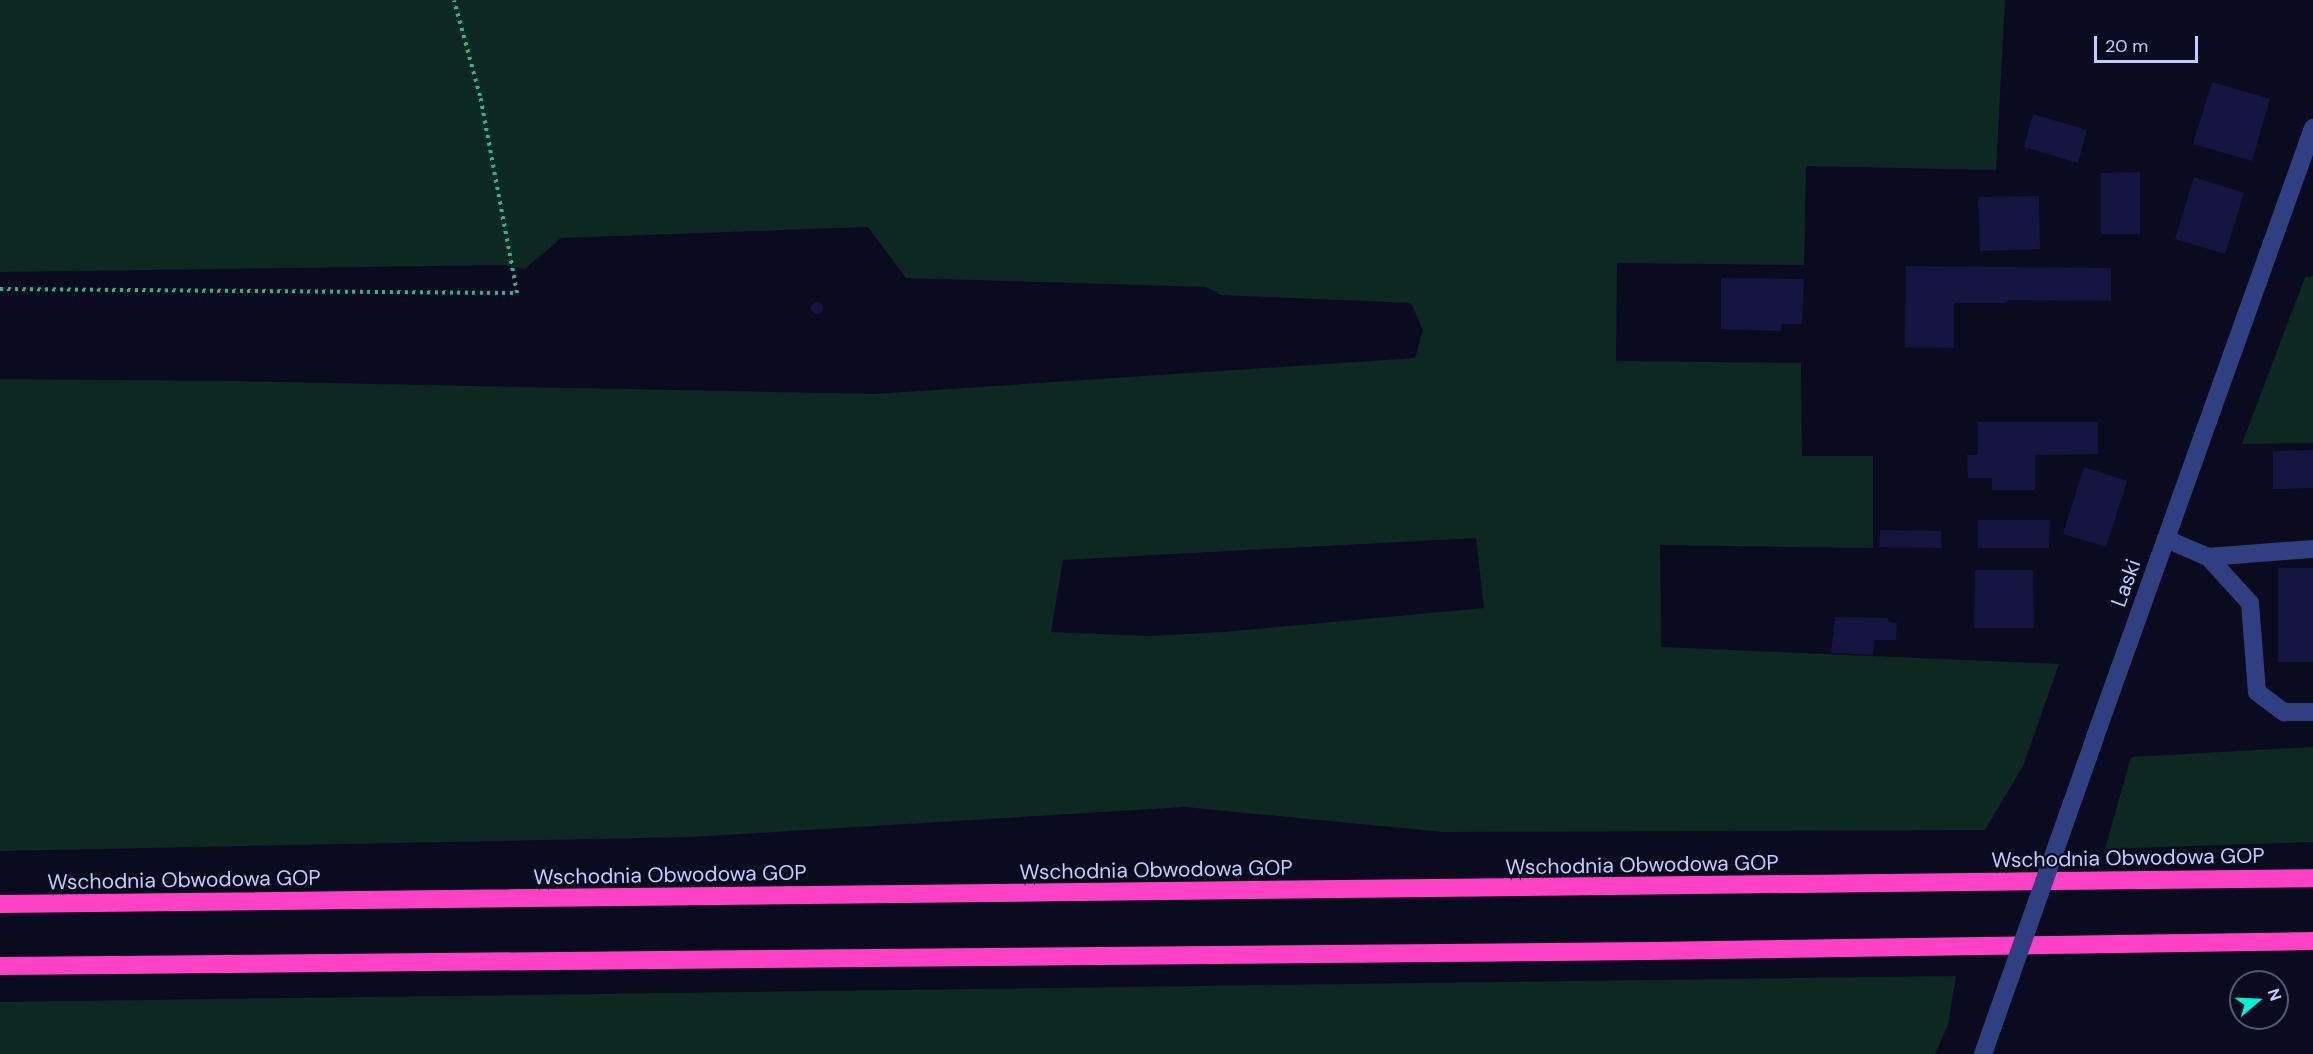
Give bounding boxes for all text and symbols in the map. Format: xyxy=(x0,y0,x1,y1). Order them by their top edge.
scale bar xyxy=(2097,24,2200,62)
text: 20 m xyxy=(2105,34,2148,58)
street label: Laski xyxy=(2106,556,2146,610)
street label: Wschodnia Obwodowa GOP xyxy=(1991,843,2265,873)
street label: Wschodnia Obwodowa GOP xyxy=(1505,850,1779,880)
street label: Wschodnia Obwodowa GOP xyxy=(1019,855,1293,885)
street label: Wschodnia Obwodowa GOP xyxy=(533,860,807,890)
street label: Wschodnia Obwodowa GOP xyxy=(47,865,321,895)
north arrow xyxy=(2229,970,2289,1030)
text: N xyxy=(2263,986,2286,1004)

